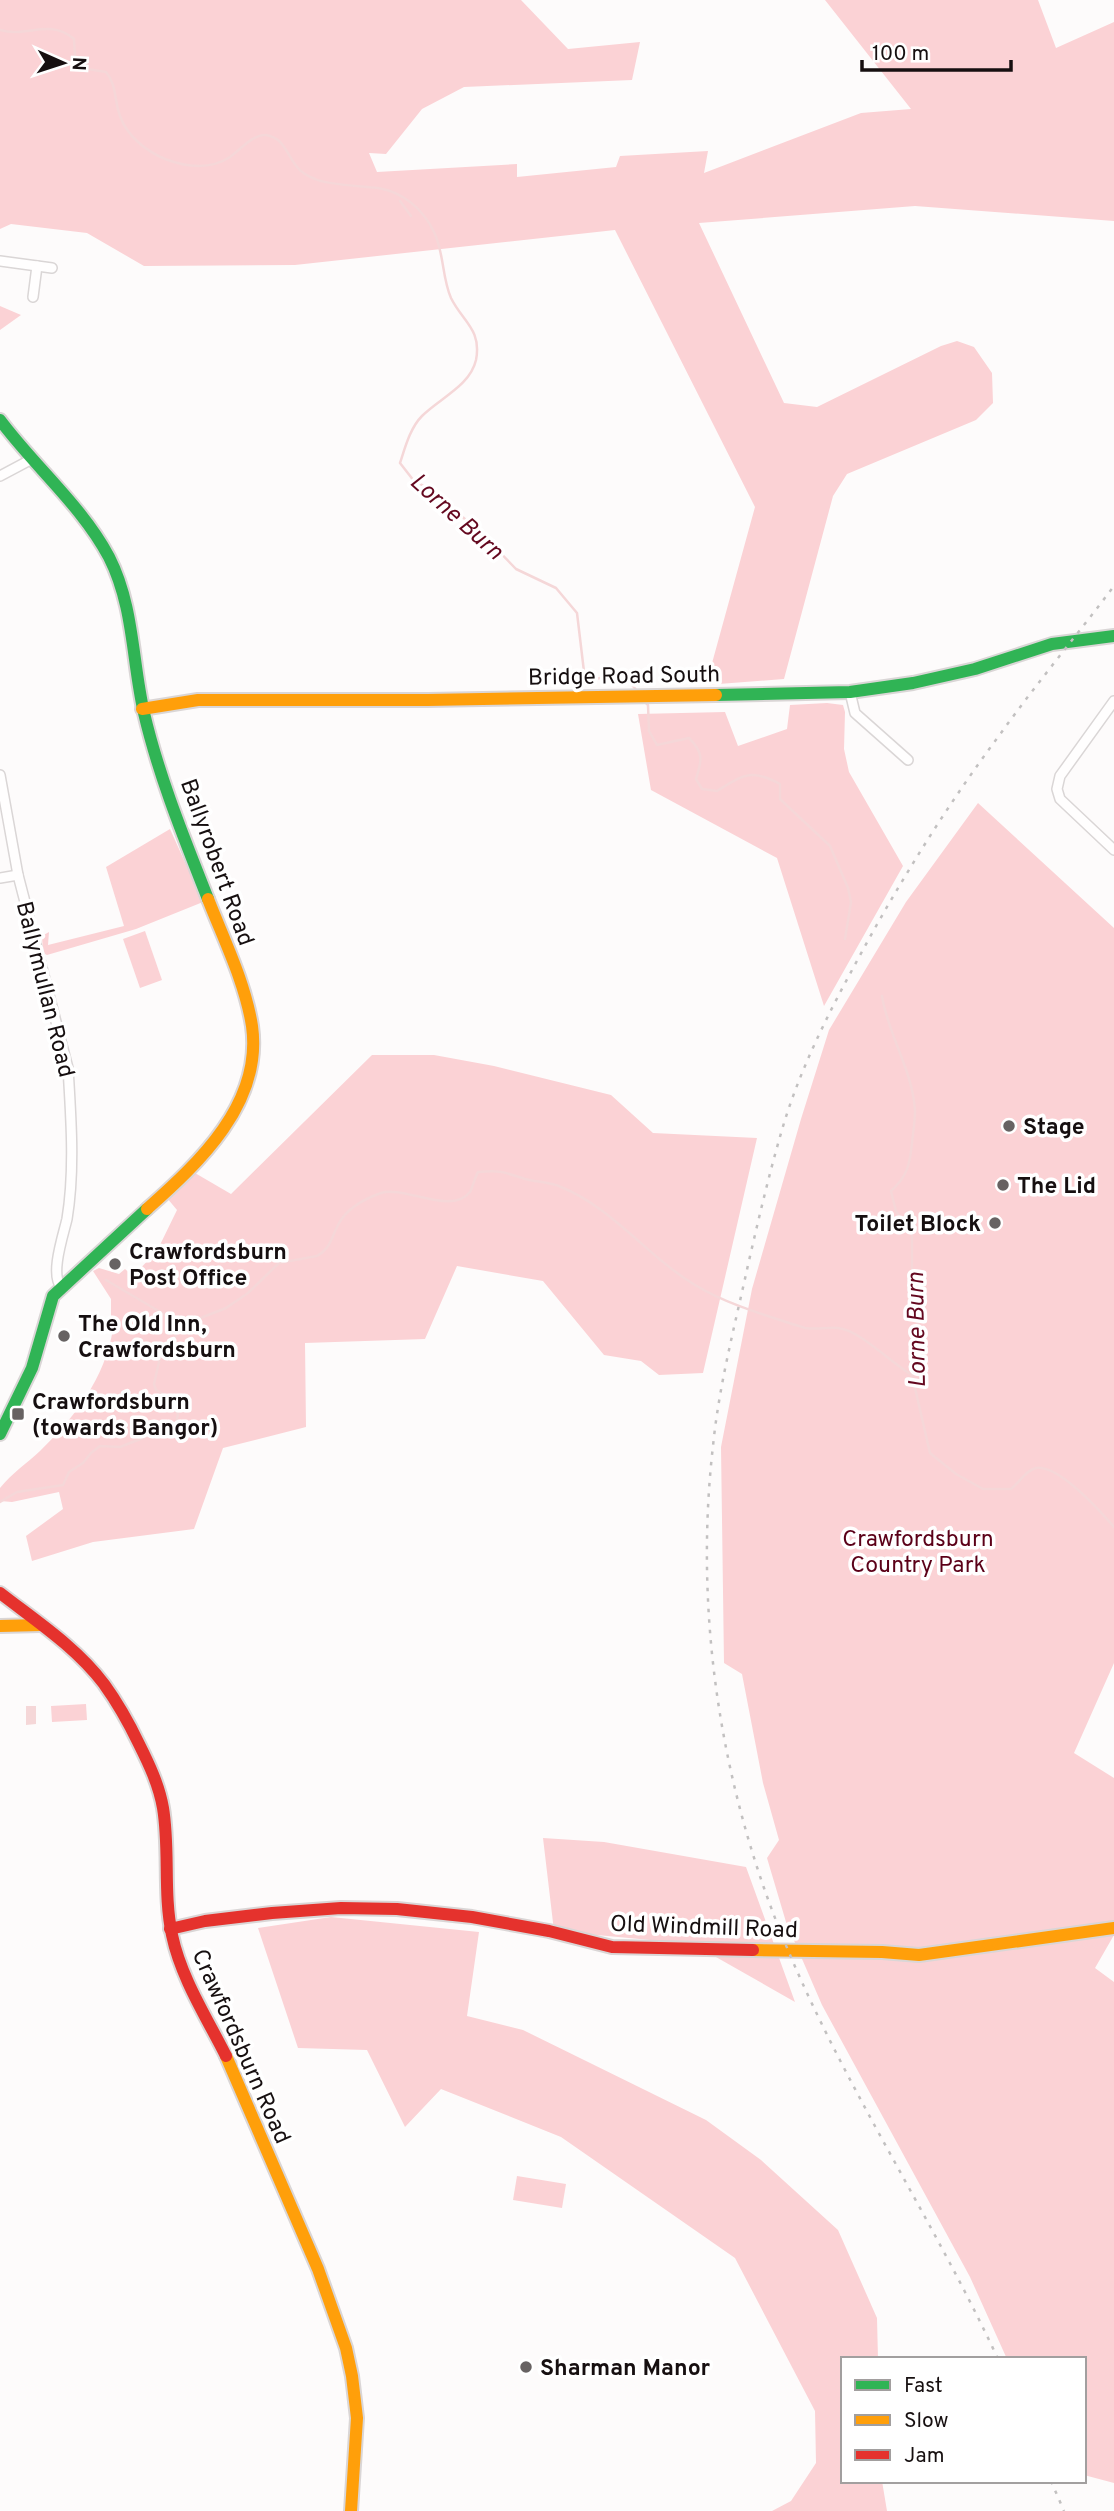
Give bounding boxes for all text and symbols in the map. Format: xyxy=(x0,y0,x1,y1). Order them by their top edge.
north arrow xyxy=(28,28,98,98)
scale bar xyxy=(862,28,1011,72)
text: 100 m xyxy=(872,41,929,68)
text: N xyxy=(66,56,90,71)
water label: Lorne Burn xyxy=(403,468,509,567)
street label: Bridge Road South xyxy=(528,661,720,694)
street label: Ballyrobert Road xyxy=(172,775,259,950)
street label: Ballymullan Road xyxy=(8,899,79,1081)
place label: Stage xyxy=(1023,1114,1085,1143)
marker: Stage xyxy=(1001,1118,1017,1134)
place label: The Lid xyxy=(1017,1173,1096,1202)
marker: The Lid xyxy=(995,1177,1011,1193)
place label: Toilet Block xyxy=(854,1211,981,1240)
marker: Toilet Block xyxy=(987,1215,1003,1231)
place label: Crawfordsburn Post Office xyxy=(129,1239,287,1294)
marker: Crawfordsburn Post Office xyxy=(107,1256,123,1272)
water label: Lorne Burn xyxy=(902,1272,934,1388)
place label: The Old Inn, Crawfordsburn xyxy=(78,1311,236,1366)
marker: The Old Inn, Crawfordsburn xyxy=(56,1328,72,1344)
place label: Crawfordsburn (towards Bangor) xyxy=(32,1389,218,1444)
marker: Crawfordsburn (towards Bangor) xyxy=(10,1406,26,1422)
park label: Crawfordsburn Country Park xyxy=(842,1526,994,1581)
street label: Old Windmill Road xyxy=(609,1911,798,1946)
street label: Crawfordsburn Road xyxy=(184,1945,296,2149)
place label: Sharman Manor xyxy=(540,2355,711,2384)
legend xyxy=(841,2357,1086,2483)
marker: Sharman Manor xyxy=(518,2359,534,2375)
text: Fast xyxy=(904,2373,943,2400)
text: Slow xyxy=(904,2408,949,2435)
text: Jam xyxy=(904,2443,945,2470)

